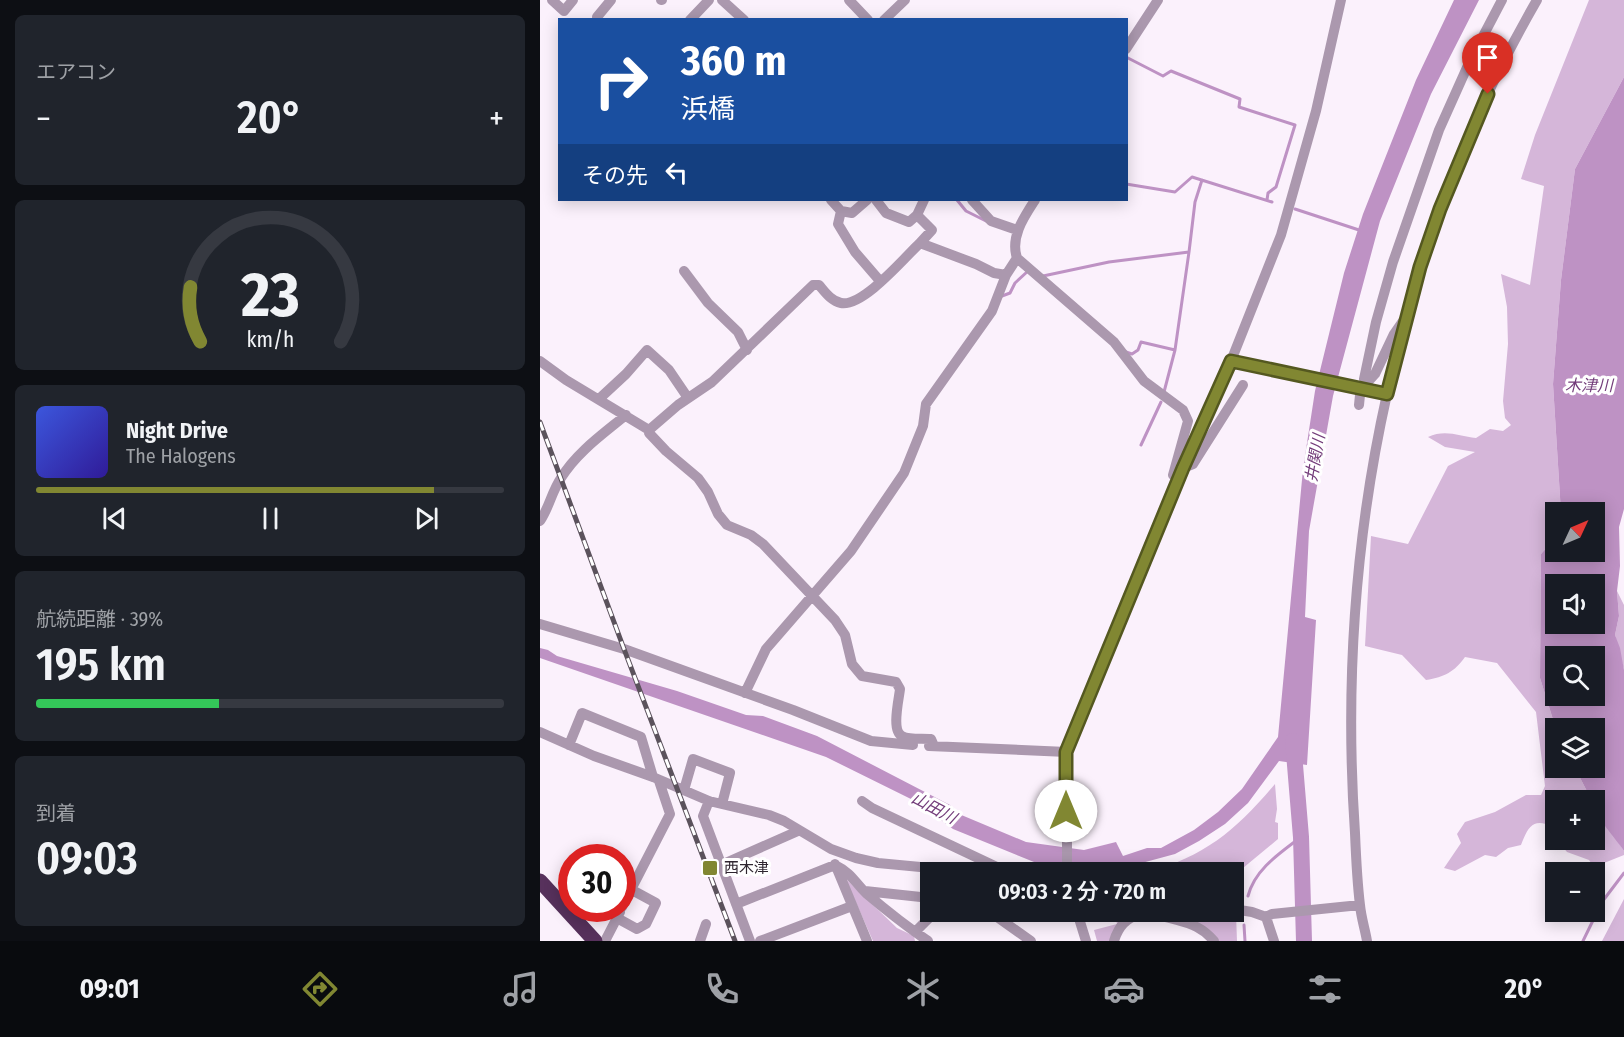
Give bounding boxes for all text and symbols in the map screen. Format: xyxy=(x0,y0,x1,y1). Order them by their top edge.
pin xyxy=(1462,32,1513,94)
text: 360 m xyxy=(681,36,787,86)
icon: arrive xyxy=(1471,41,1504,74)
icon: right xyxy=(582,42,660,120)
text: エアコン xyxy=(36,60,116,84)
text: 20° xyxy=(237,91,303,145)
text: 浜橋 xyxy=(681,93,735,125)
text: − xyxy=(36,99,51,139)
text: + xyxy=(489,99,504,139)
icon: left xyxy=(660,156,693,189)
text: その先 xyxy=(582,162,648,189)
text: 23 xyxy=(240,258,299,333)
text: km/h xyxy=(246,328,294,354)
water label: 木津川 xyxy=(1565,376,1615,395)
text: Night Drive xyxy=(126,417,228,444)
water label: 井関川 xyxy=(1301,431,1329,483)
text: The Halogens xyxy=(126,444,236,468)
icon: previous xyxy=(98,502,131,535)
icon: pause xyxy=(254,502,287,535)
icon: next xyxy=(410,502,443,535)
north arrow xyxy=(1545,502,1605,562)
map controls xyxy=(1545,502,1605,922)
button: sound xyxy=(1545,574,1605,634)
text: 航続距離 · 39% xyxy=(36,607,163,631)
text: 195 km xyxy=(36,638,166,692)
button: search xyxy=(1545,646,1605,706)
button: layers xyxy=(1545,718,1605,778)
position arrow xyxy=(1034,779,1098,843)
water label: 山田川 xyxy=(908,788,961,829)
button: + xyxy=(1545,790,1605,850)
text: 到着 xyxy=(36,801,76,825)
text: 09:03 xyxy=(36,832,138,886)
speed limit sign: 30 xyxy=(558,844,636,922)
marker: 西木津 xyxy=(701,859,719,877)
place label: 西木津 xyxy=(724,859,769,877)
button: − xyxy=(1545,862,1605,922)
text: 09:03 · 2 分 · 720 m xyxy=(998,878,1166,905)
icon: directions xyxy=(299,968,341,1010)
icon: music xyxy=(500,968,542,1010)
icon: phone xyxy=(701,968,743,1010)
icon: climate xyxy=(902,968,944,1010)
icon: car xyxy=(1103,968,1145,1010)
icon: filters xyxy=(1304,968,1346,1010)
text: 09:01 xyxy=(79,973,140,1005)
text: 20° xyxy=(1505,973,1544,1005)

